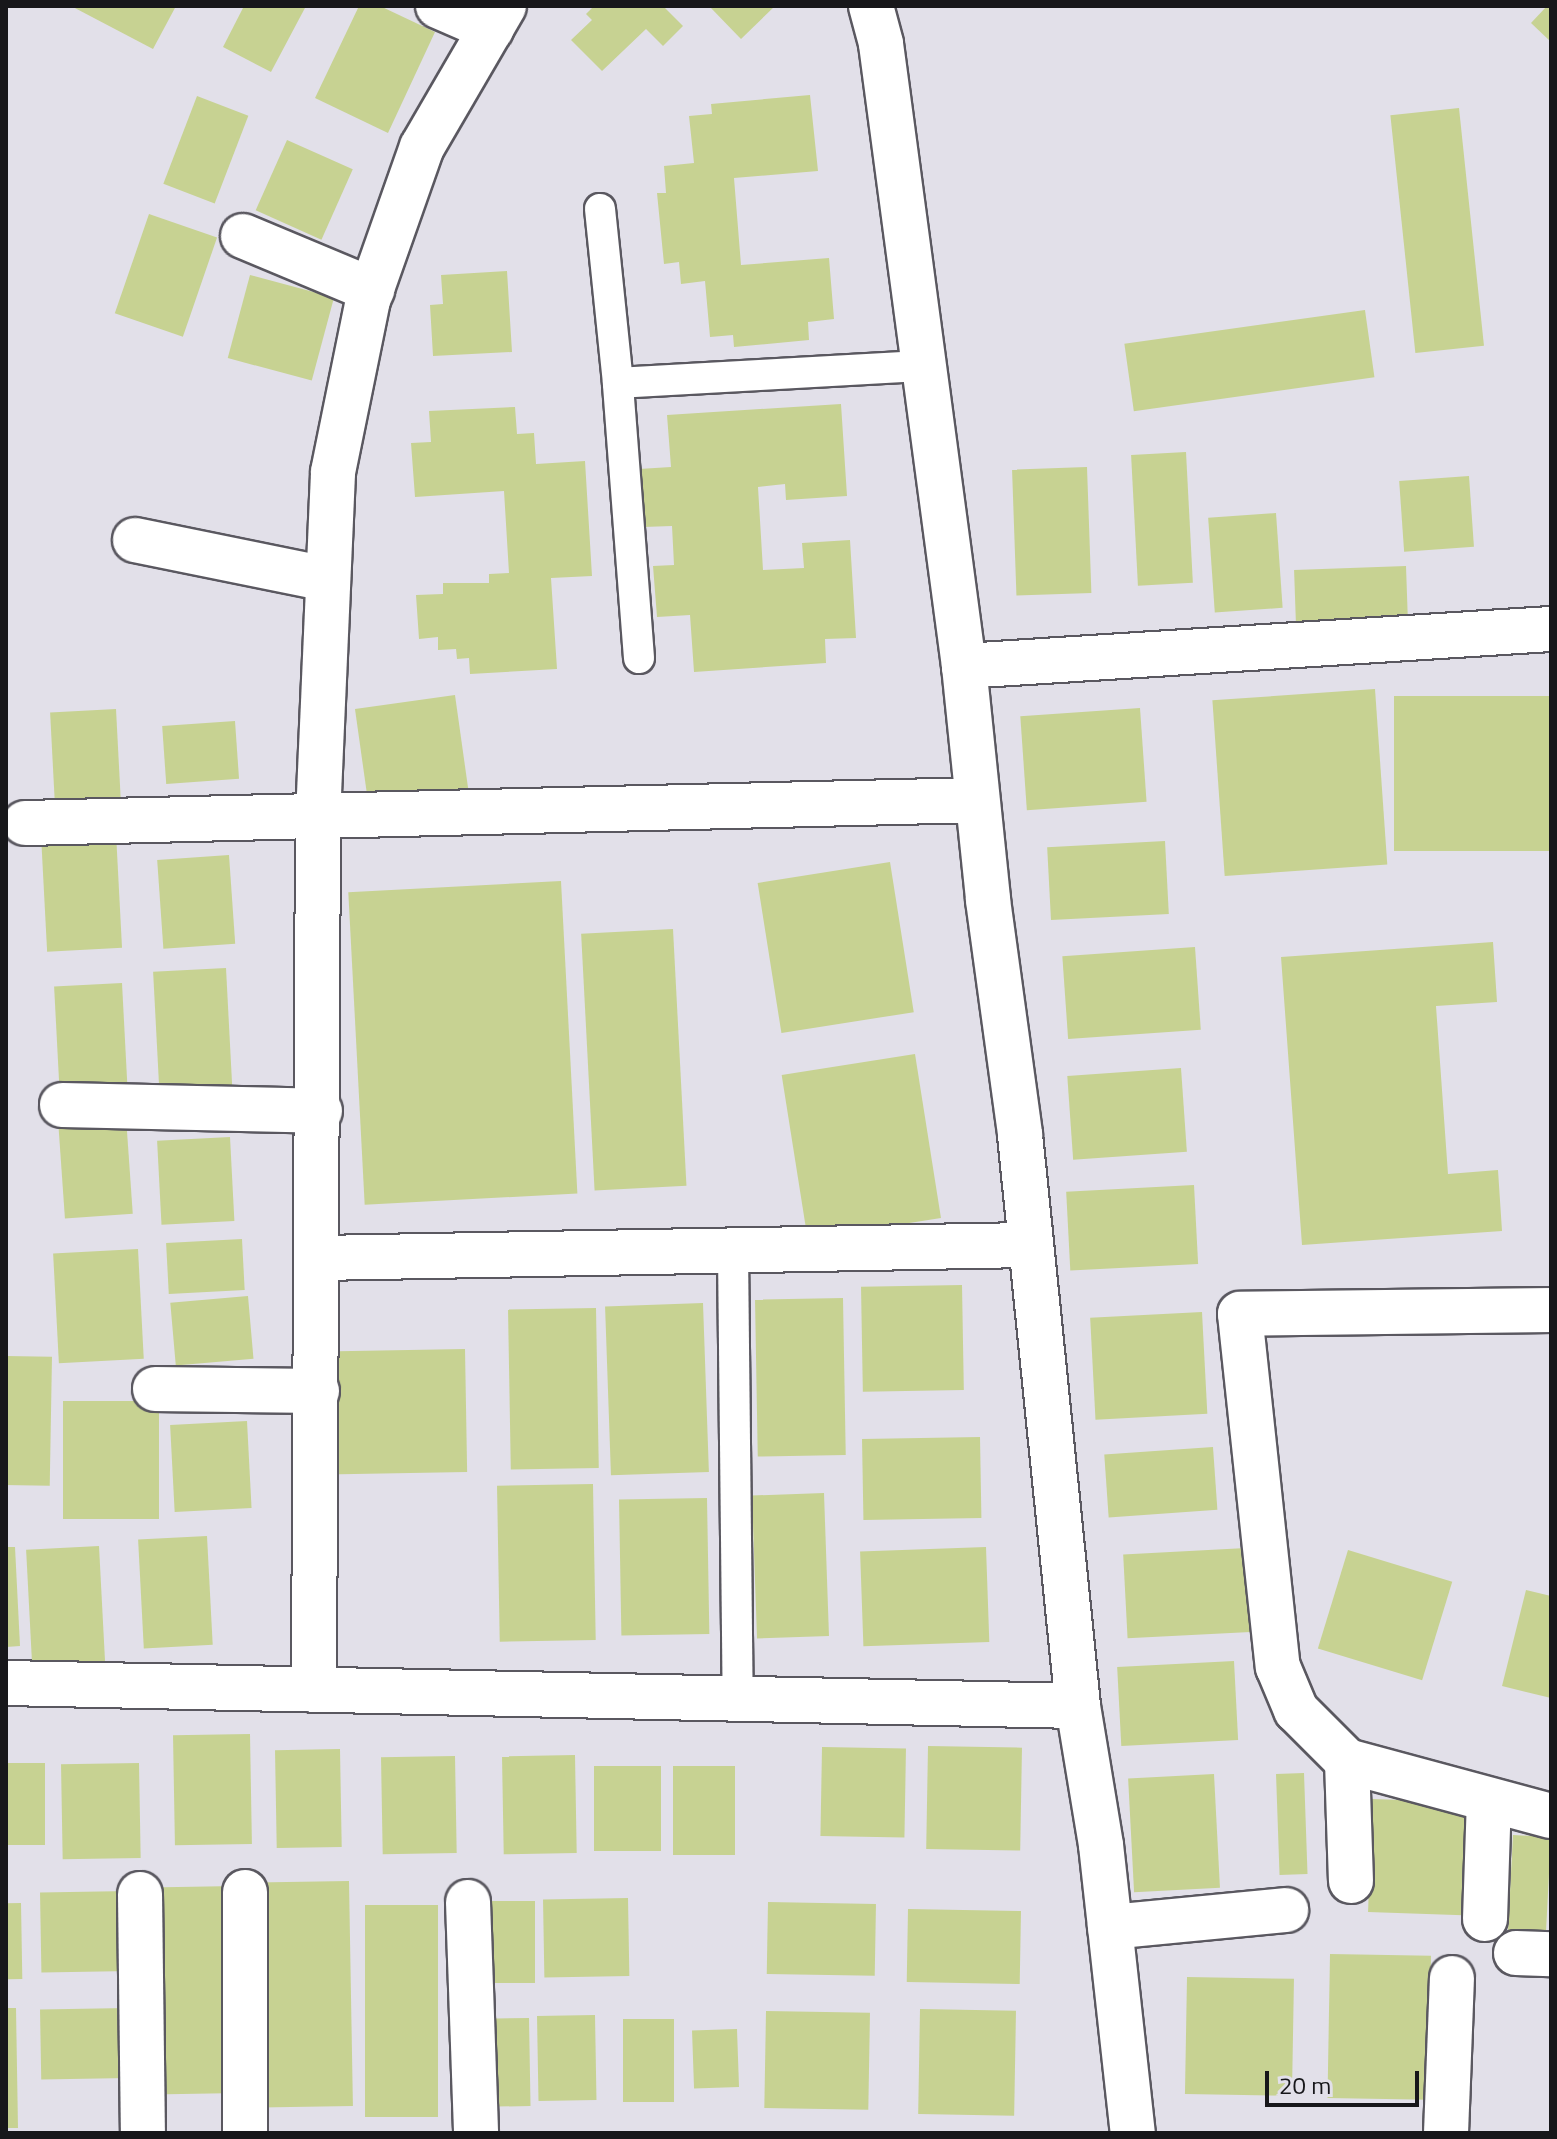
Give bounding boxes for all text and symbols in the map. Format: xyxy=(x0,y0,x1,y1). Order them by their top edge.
scale bar xyxy=(1269,2055,1423,2105)
text: 20 m xyxy=(1279,2067,1331,2103)

